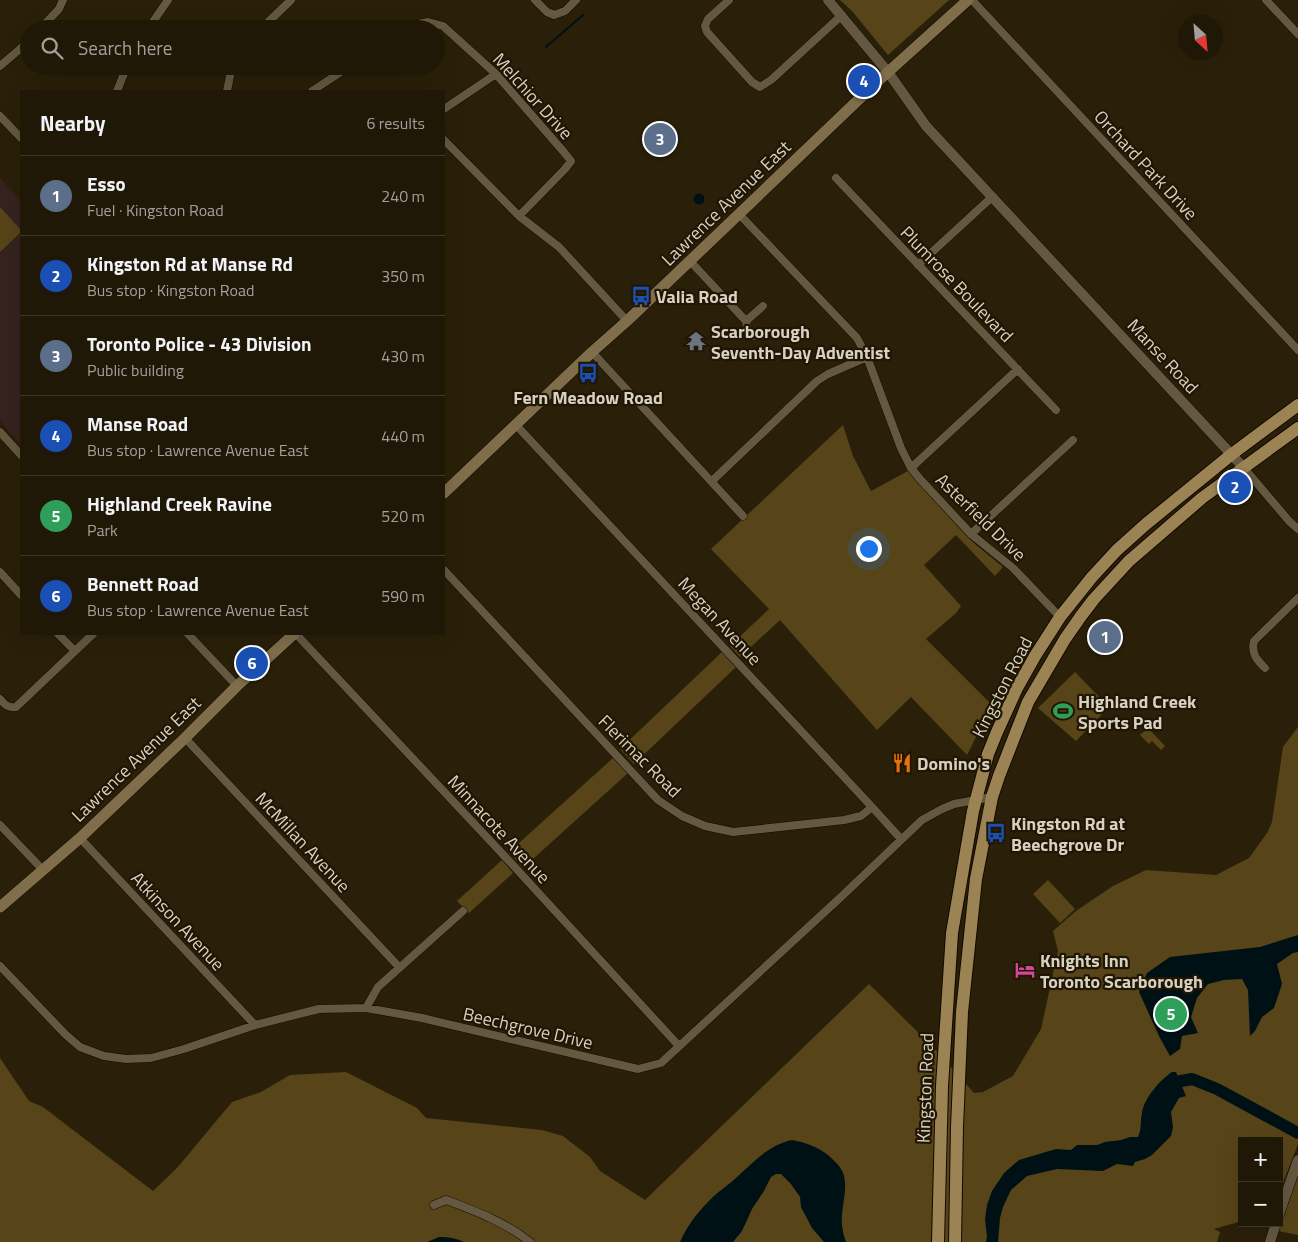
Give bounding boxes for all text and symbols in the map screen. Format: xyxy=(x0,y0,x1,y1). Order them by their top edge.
north arrow xyxy=(1178,15,1223,60)
search box xyxy=(20,20,445,75)
text: Search here xyxy=(78,33,172,62)
icon: search xyxy=(38,34,66,62)
street label: Melchior Drive xyxy=(487,47,579,145)
pin: 4 xyxy=(848,62,880,100)
street label: Orchard Park Drive xyxy=(1088,104,1204,226)
text: Nearby xyxy=(40,107,105,139)
text: 6 results xyxy=(366,111,425,135)
pin: 3 xyxy=(644,120,676,158)
street label: Lawrence Avenue East xyxy=(655,133,797,272)
text: Esso xyxy=(87,169,126,198)
text: 1 xyxy=(52,184,60,208)
text: 240 m xyxy=(381,184,425,208)
text: Fuel · Kingston Road xyxy=(87,198,224,222)
street label: Plumrose Boulevard xyxy=(894,220,1020,348)
text: Kingston Rd at Manse Rd xyxy=(87,249,293,278)
text: 2 xyxy=(52,264,60,288)
text: 350 m xyxy=(381,264,425,288)
text: Bus stop · Kingston Road xyxy=(87,278,254,302)
place label: Valia Road xyxy=(656,283,738,310)
bus stop icon: Valia Road xyxy=(630,285,652,307)
street label: Manse Road xyxy=(1121,312,1205,400)
place label: Scarborough Seventh-Day Adventist xyxy=(711,318,890,366)
text: Toronto Police - 43 Division xyxy=(87,329,312,358)
temple icon: Scarborough Seventh-Day Adventist xyxy=(685,330,707,352)
text: 3 xyxy=(52,344,60,368)
text: 430 m xyxy=(381,344,425,368)
text: Public building xyxy=(87,358,184,382)
bus stop icon: Fern Meadow Road xyxy=(577,362,599,384)
place label: Fern Meadow Road xyxy=(513,384,663,411)
text: Manse Road xyxy=(87,409,188,438)
text: 4 xyxy=(52,424,60,448)
text: 440 m xyxy=(381,424,425,448)
text: Bus stop · Lawrence Avenue East xyxy=(87,438,309,462)
street label: Asterfield Drive xyxy=(930,467,1032,567)
pin: 2 xyxy=(1219,468,1251,506)
text: Highland Creek Ravine xyxy=(87,489,272,518)
text: 5 xyxy=(52,504,60,528)
text: 520 m xyxy=(381,504,425,528)
text: Park xyxy=(87,518,118,542)
your location xyxy=(856,536,882,562)
text: Bennett Road xyxy=(87,569,199,598)
street label: Megan Avenue xyxy=(672,571,768,671)
text: 6 xyxy=(52,584,60,608)
text: 590 m xyxy=(381,584,425,608)
text: Bus stop · Lawrence Avenue East xyxy=(87,598,309,622)
pin: 1 xyxy=(1089,618,1121,656)
street label: Kingston Road xyxy=(965,632,1039,742)
pin: 6 xyxy=(236,644,268,682)
place label: Highland Creek Sports Pad xyxy=(1078,688,1197,736)
street label: Lawrence Avenue East xyxy=(65,689,207,828)
sports icon: Highland Creek Sports Pad xyxy=(1052,700,1074,722)
street label: Flerimac Road xyxy=(592,708,688,804)
place label: Domino's xyxy=(917,750,990,777)
restaurant icon: Domino's xyxy=(891,752,913,774)
street label: Minnacote Avenue xyxy=(441,769,557,889)
street label: McMillan Avenue xyxy=(249,786,357,898)
place label: Kingston Rd at Beechgrove Dr xyxy=(1011,810,1125,858)
bus stop icon: Kingston Rd at Beechgrove Dr xyxy=(985,822,1007,844)
street label: Atkinson Avenue xyxy=(125,865,231,977)
place label: Knights Inn Toronto Scarborough xyxy=(1040,947,1203,995)
hotel icon: Knights Inn Toronto Scarborough xyxy=(1014,959,1036,981)
pin: 5 xyxy=(1155,995,1187,1033)
street label: Beechgrove Drive xyxy=(460,1000,596,1056)
street label: Kingston Road xyxy=(910,1033,940,1143)
map controls xyxy=(1238,1137,1283,1227)
button: + xyxy=(1238,1137,1283,1182)
button: − xyxy=(1238,1182,1283,1227)

